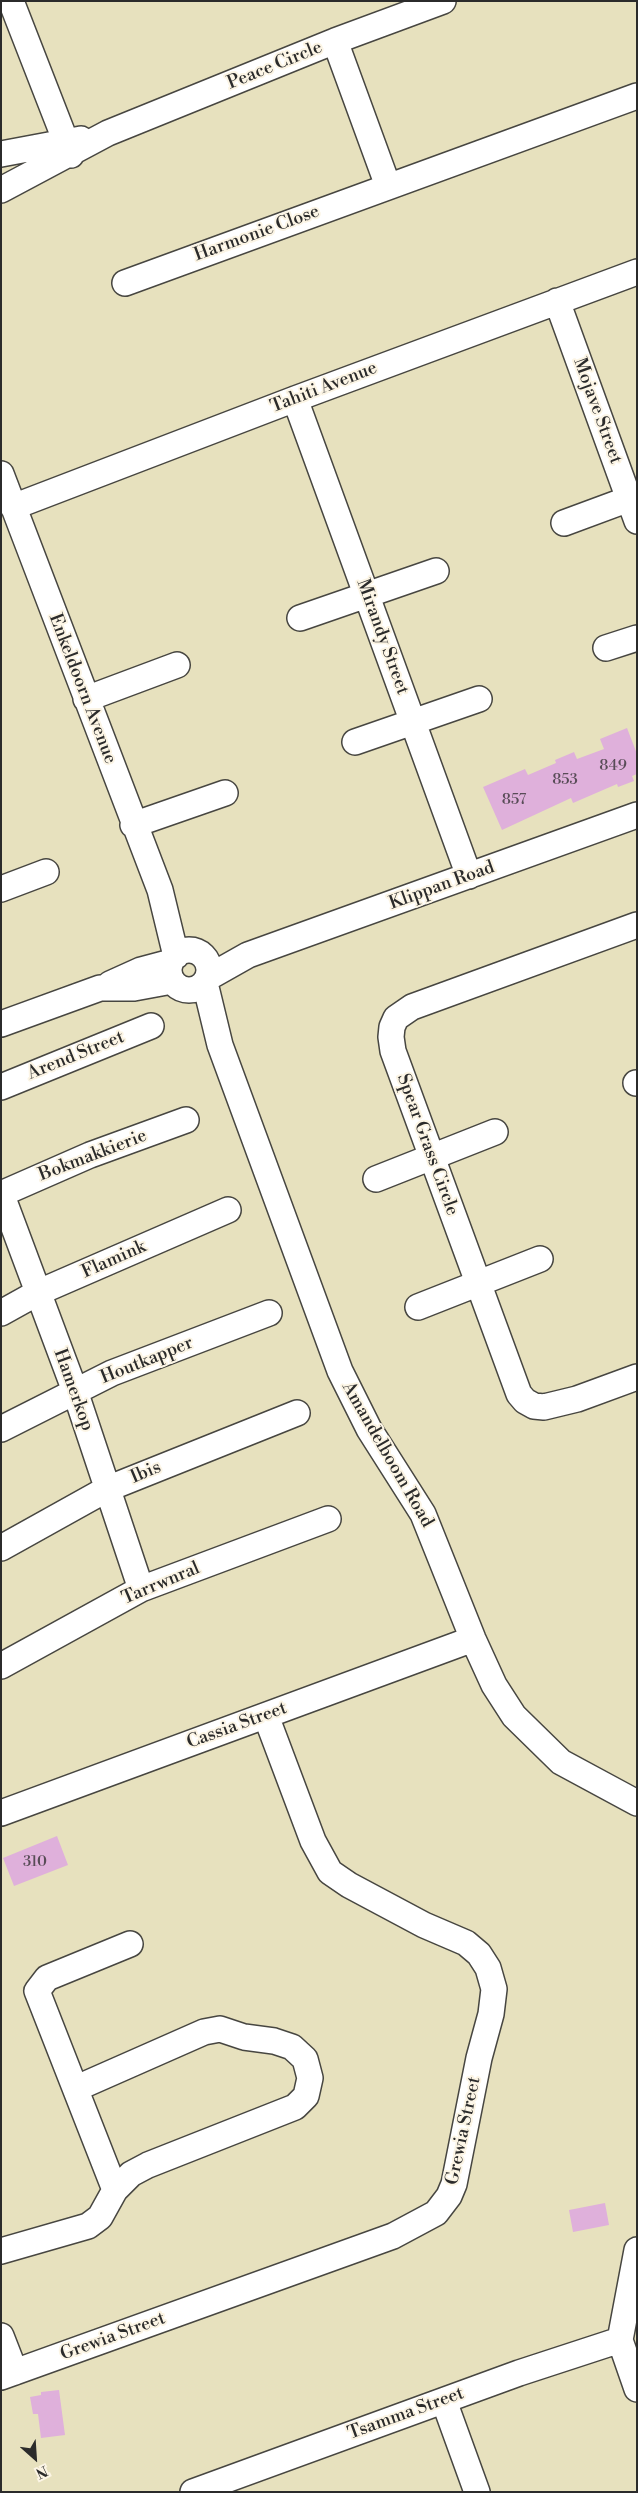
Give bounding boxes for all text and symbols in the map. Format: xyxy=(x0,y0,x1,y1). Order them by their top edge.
street label: Peace Circle xyxy=(224,37,326,95)
street label: Harmonie Close xyxy=(191,201,323,267)
street label: Mojave Street xyxy=(568,355,626,467)
street label: Tahiti Avenue xyxy=(268,358,380,418)
street label: Mirandy Street xyxy=(351,576,413,698)
street label: Enkeldoorn Avenue xyxy=(43,611,121,767)
house number: 849 xyxy=(599,757,627,775)
house number: 853 xyxy=(552,771,578,789)
house number: 857 xyxy=(502,791,526,809)
street label: Klippan Road xyxy=(386,857,498,915)
street label: Arend Street xyxy=(24,1027,128,1085)
street label: Spear Grass Circle xyxy=(391,1071,463,1219)
street label: Bokmakkierie xyxy=(36,1125,150,1187)
street label: Flamink xyxy=(78,1236,150,1284)
street label: Houtkapper xyxy=(98,1333,196,1389)
street label: Hamerkop xyxy=(48,1346,98,1434)
street label: Amandelboom Road xyxy=(337,1378,437,1532)
street label: Ibis xyxy=(128,1457,164,1489)
street label: Tarrwnral xyxy=(119,1558,203,1610)
street label: Cassia Street xyxy=(184,1698,290,1754)
house number: 310 xyxy=(23,1853,47,1871)
street label: Grewia Street xyxy=(442,2075,486,2187)
street label: Grewia Street xyxy=(58,2308,168,2366)
street label: Tsamma Street xyxy=(345,2383,467,2445)
north arrow xyxy=(10,2433,60,2483)
text: N xyxy=(33,2461,51,2482)

